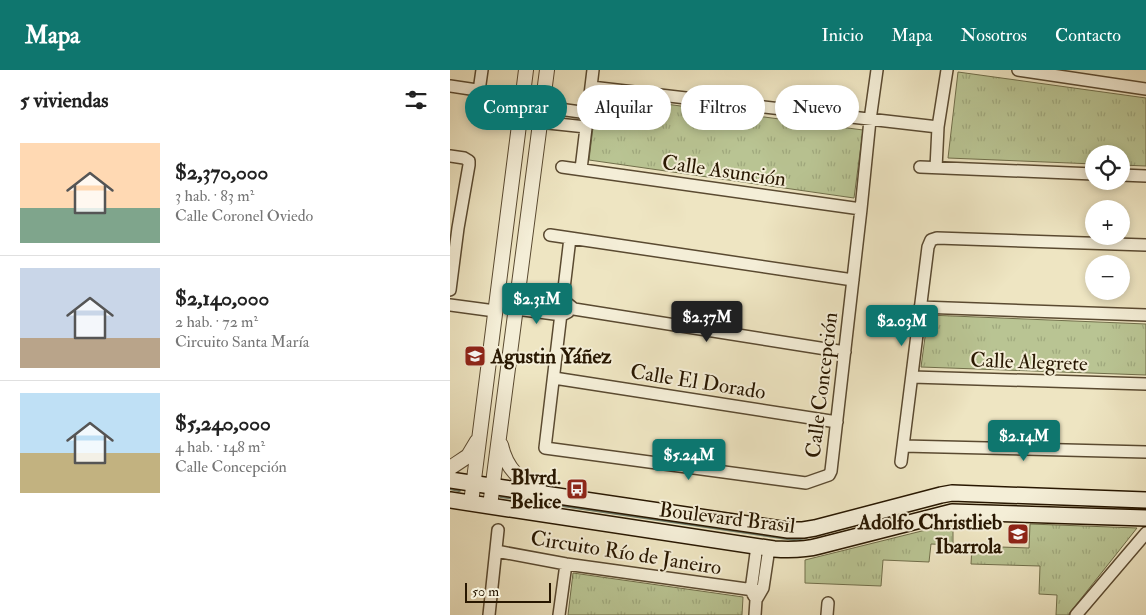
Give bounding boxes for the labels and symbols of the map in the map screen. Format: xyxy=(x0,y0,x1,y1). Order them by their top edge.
street label: Calle Asunción xyxy=(660,149,788,193)
pin: $2.31M xyxy=(496,282,578,325)
pin: $2.37M xyxy=(666,300,748,343)
pin: $2.03M xyxy=(861,304,943,347)
street label: Calle Concepción xyxy=(800,310,844,460)
place label: Agustin Yáñez xyxy=(490,343,612,370)
school or university icon: Agustin Yáñez xyxy=(463,344,487,368)
street label: Calle Alegrete xyxy=(970,346,1088,378)
street label: Calle El Dorado xyxy=(628,358,768,406)
pin: $2.14M xyxy=(983,420,1065,462)
pin: $5.24M xyxy=(648,438,730,481)
place label: Blvrd. Belice xyxy=(510,464,561,515)
bus stop icon: Blvrd. Belice xyxy=(565,477,589,501)
street label: Boulevard Brasil xyxy=(657,496,797,540)
place label: Adolfo Christlieb Ibarrola xyxy=(857,509,1003,560)
school or university icon: Adolfo Christlieb Ibarrola xyxy=(1006,522,1030,546)
street label: Circuito Río de Janeiro xyxy=(529,525,723,581)
scale bar xyxy=(465,580,551,603)

